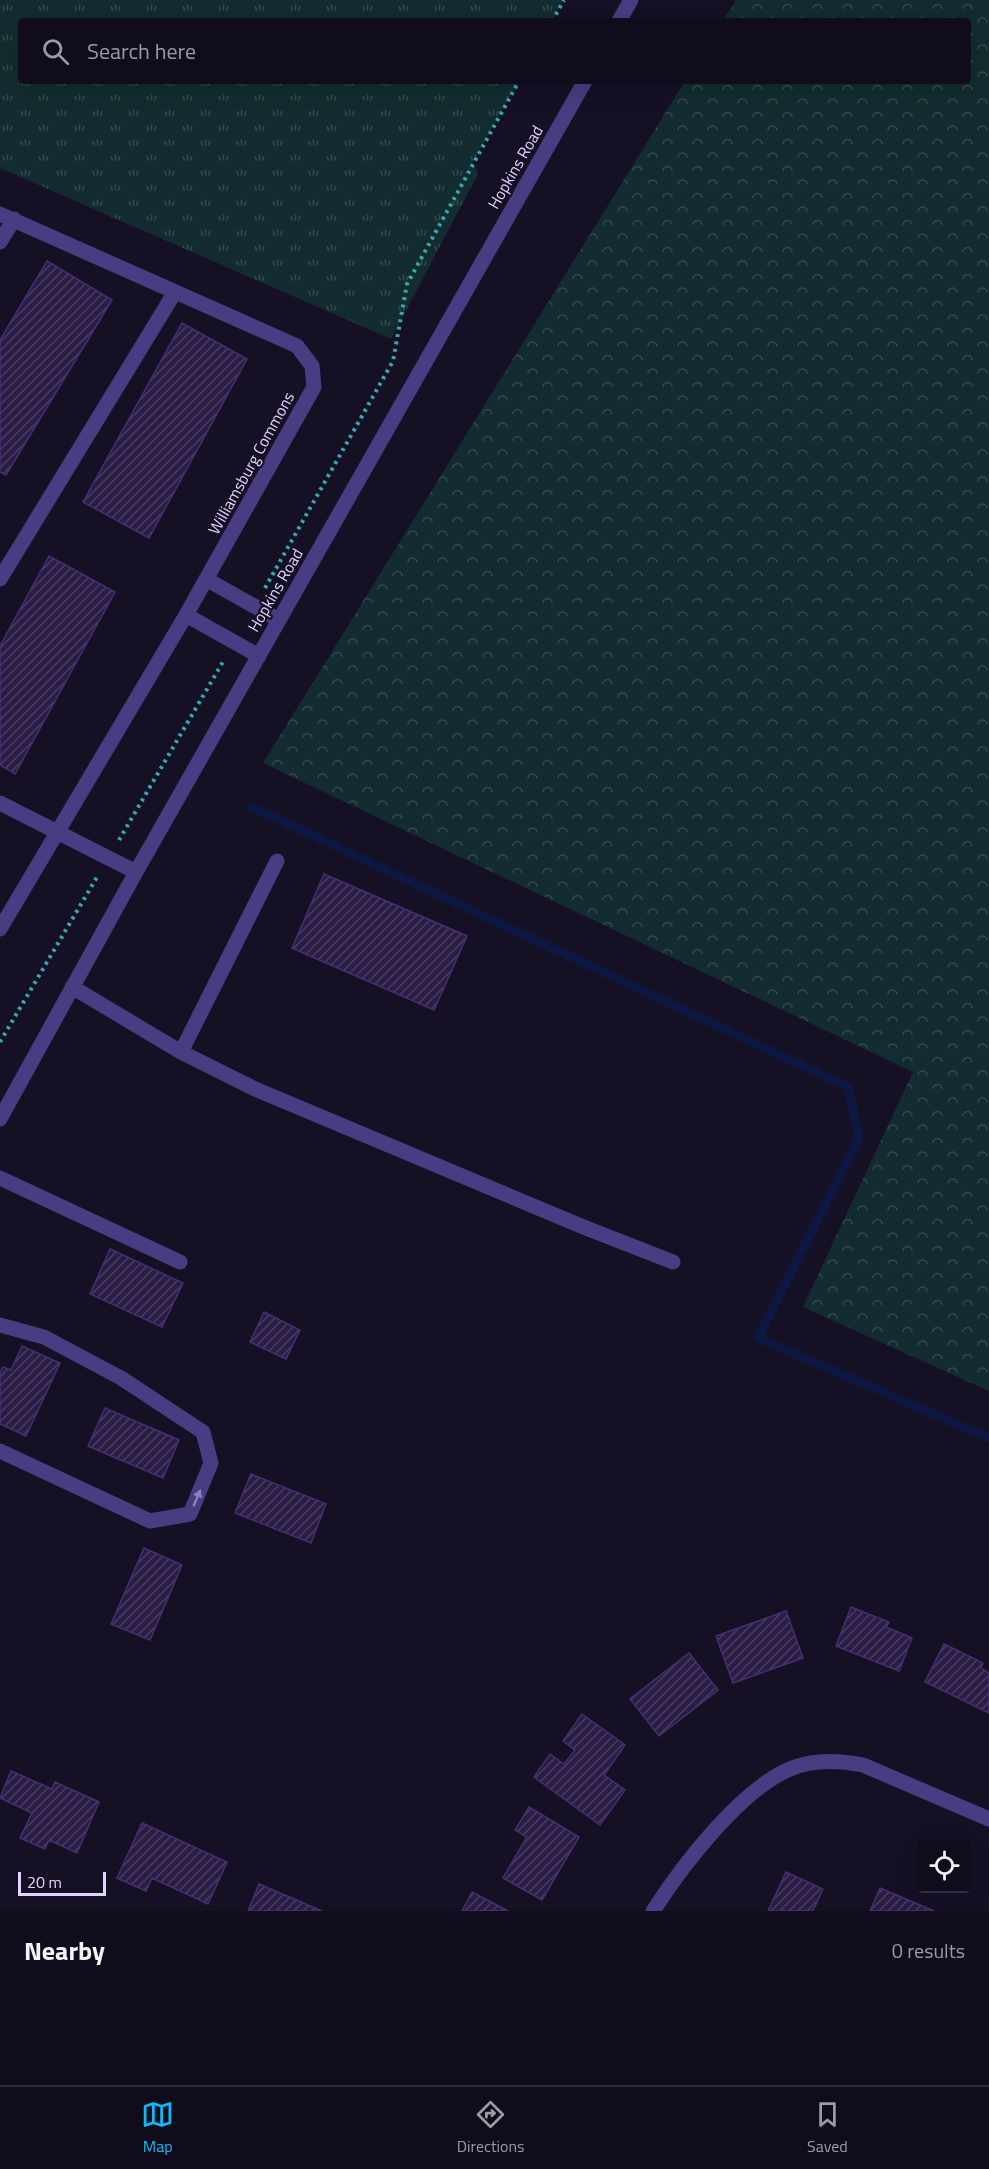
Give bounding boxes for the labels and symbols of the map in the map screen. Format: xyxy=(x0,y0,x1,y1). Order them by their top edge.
street label: Hopkins Road xyxy=(481,121,549,213)
street label: Williamsburg Commons xyxy=(202,387,300,539)
street label: Hopkins Road xyxy=(241,544,309,636)
one-way arrow xyxy=(192,1488,202,1506)
scale bar xyxy=(18,1869,106,1896)

